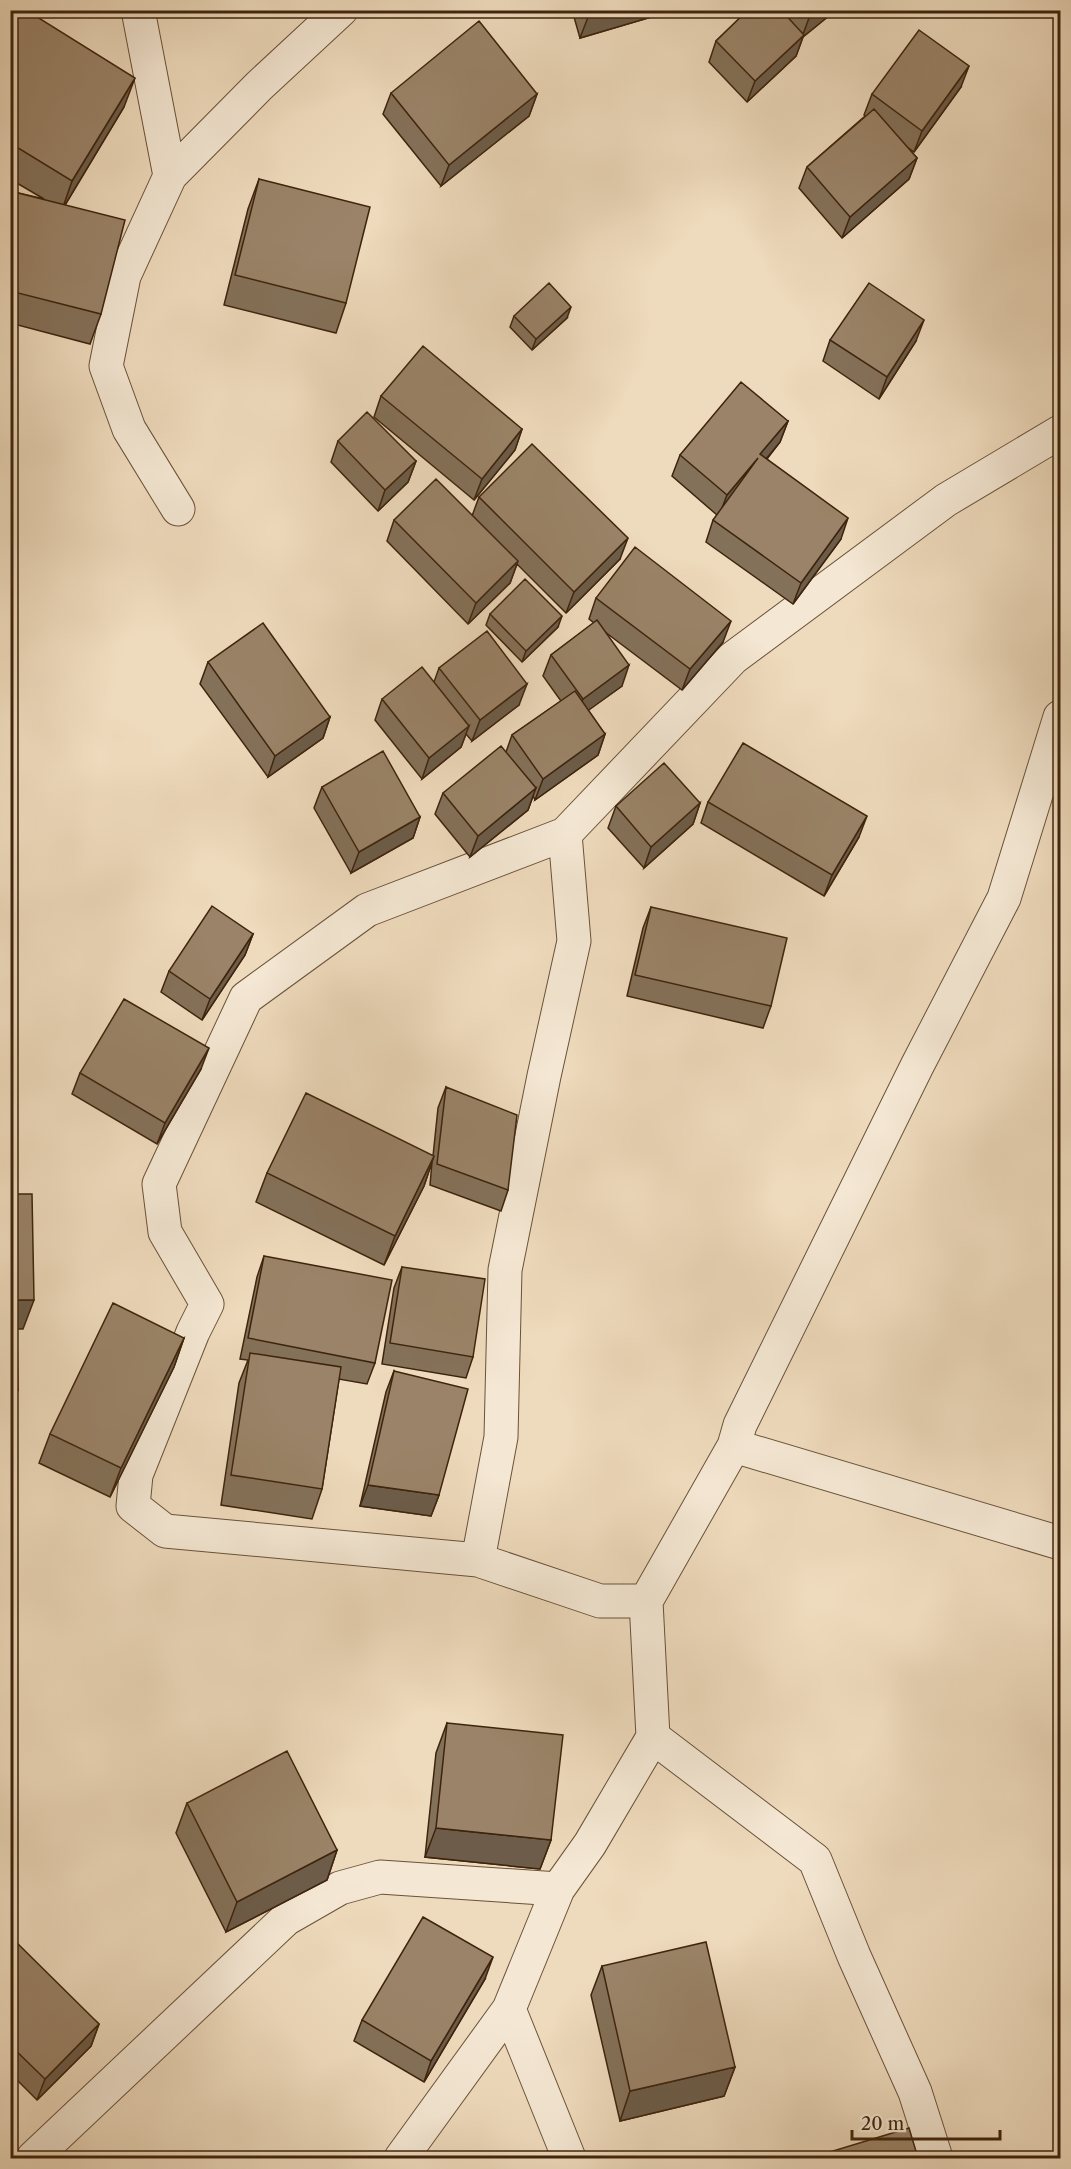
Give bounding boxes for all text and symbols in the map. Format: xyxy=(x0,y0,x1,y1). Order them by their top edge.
scale bar xyxy=(852,2103,1000,2141)
text: 20 m xyxy=(861,2113,905,2135)

